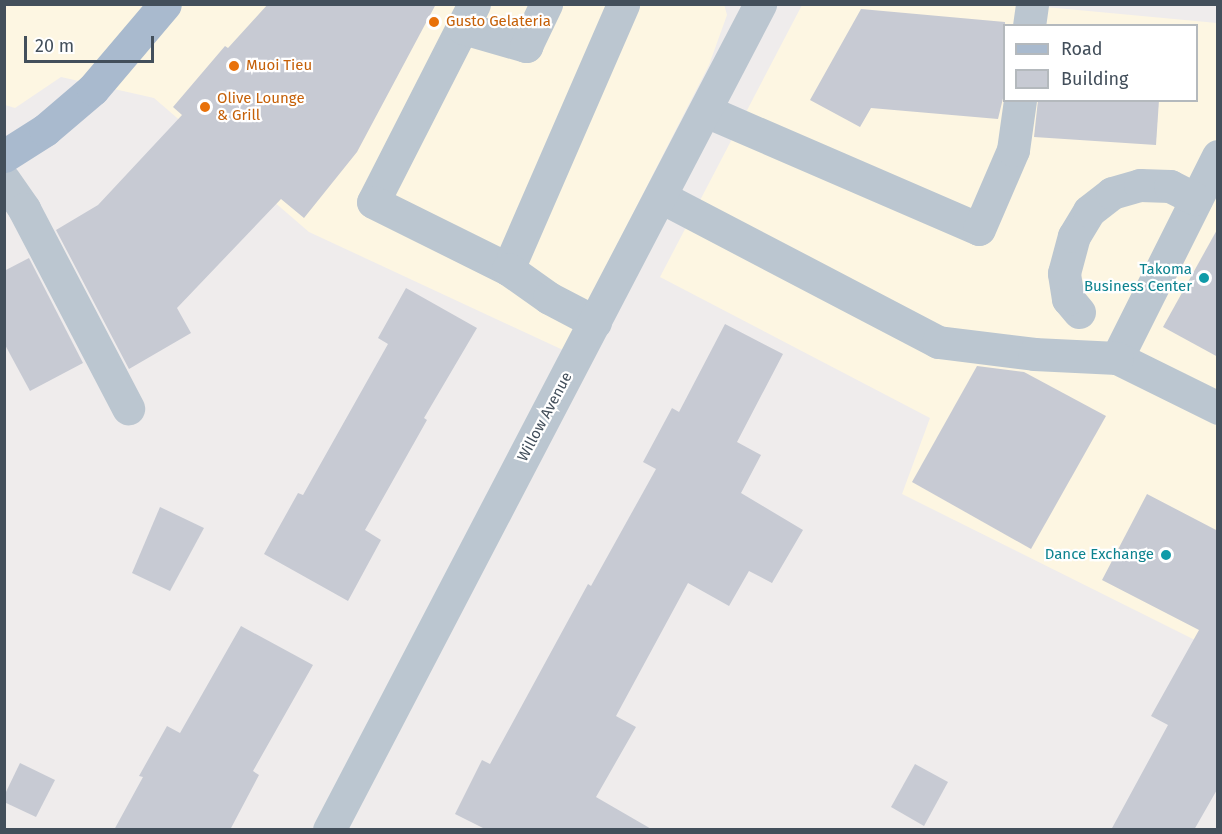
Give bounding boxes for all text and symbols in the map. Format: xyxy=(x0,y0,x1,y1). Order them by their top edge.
place label: Gusto Gelateria xyxy=(446,13,551,31)
marker: Gusto Gelateria xyxy=(427,15,441,29)
scale bar xyxy=(27,24,158,62)
legend xyxy=(1003,24,1198,102)
text: 20 m xyxy=(35,35,74,57)
text: Road xyxy=(1061,38,1103,60)
place label: Muoi Tieu xyxy=(246,57,312,75)
marker: Muoi Tieu xyxy=(227,59,241,73)
text: Building xyxy=(1061,68,1128,90)
place label: Olive Lounge & Grill xyxy=(217,89,305,124)
marker: Olive Lounge & Grill xyxy=(198,100,212,114)
place label: Takoma Business Center xyxy=(1084,260,1192,295)
marker: Takoma Business Center xyxy=(1197,271,1211,285)
street label: Willow Avenue xyxy=(514,369,576,465)
place label: Dance Exchange xyxy=(1045,546,1154,564)
marker: Dance Exchange xyxy=(1159,548,1173,562)

